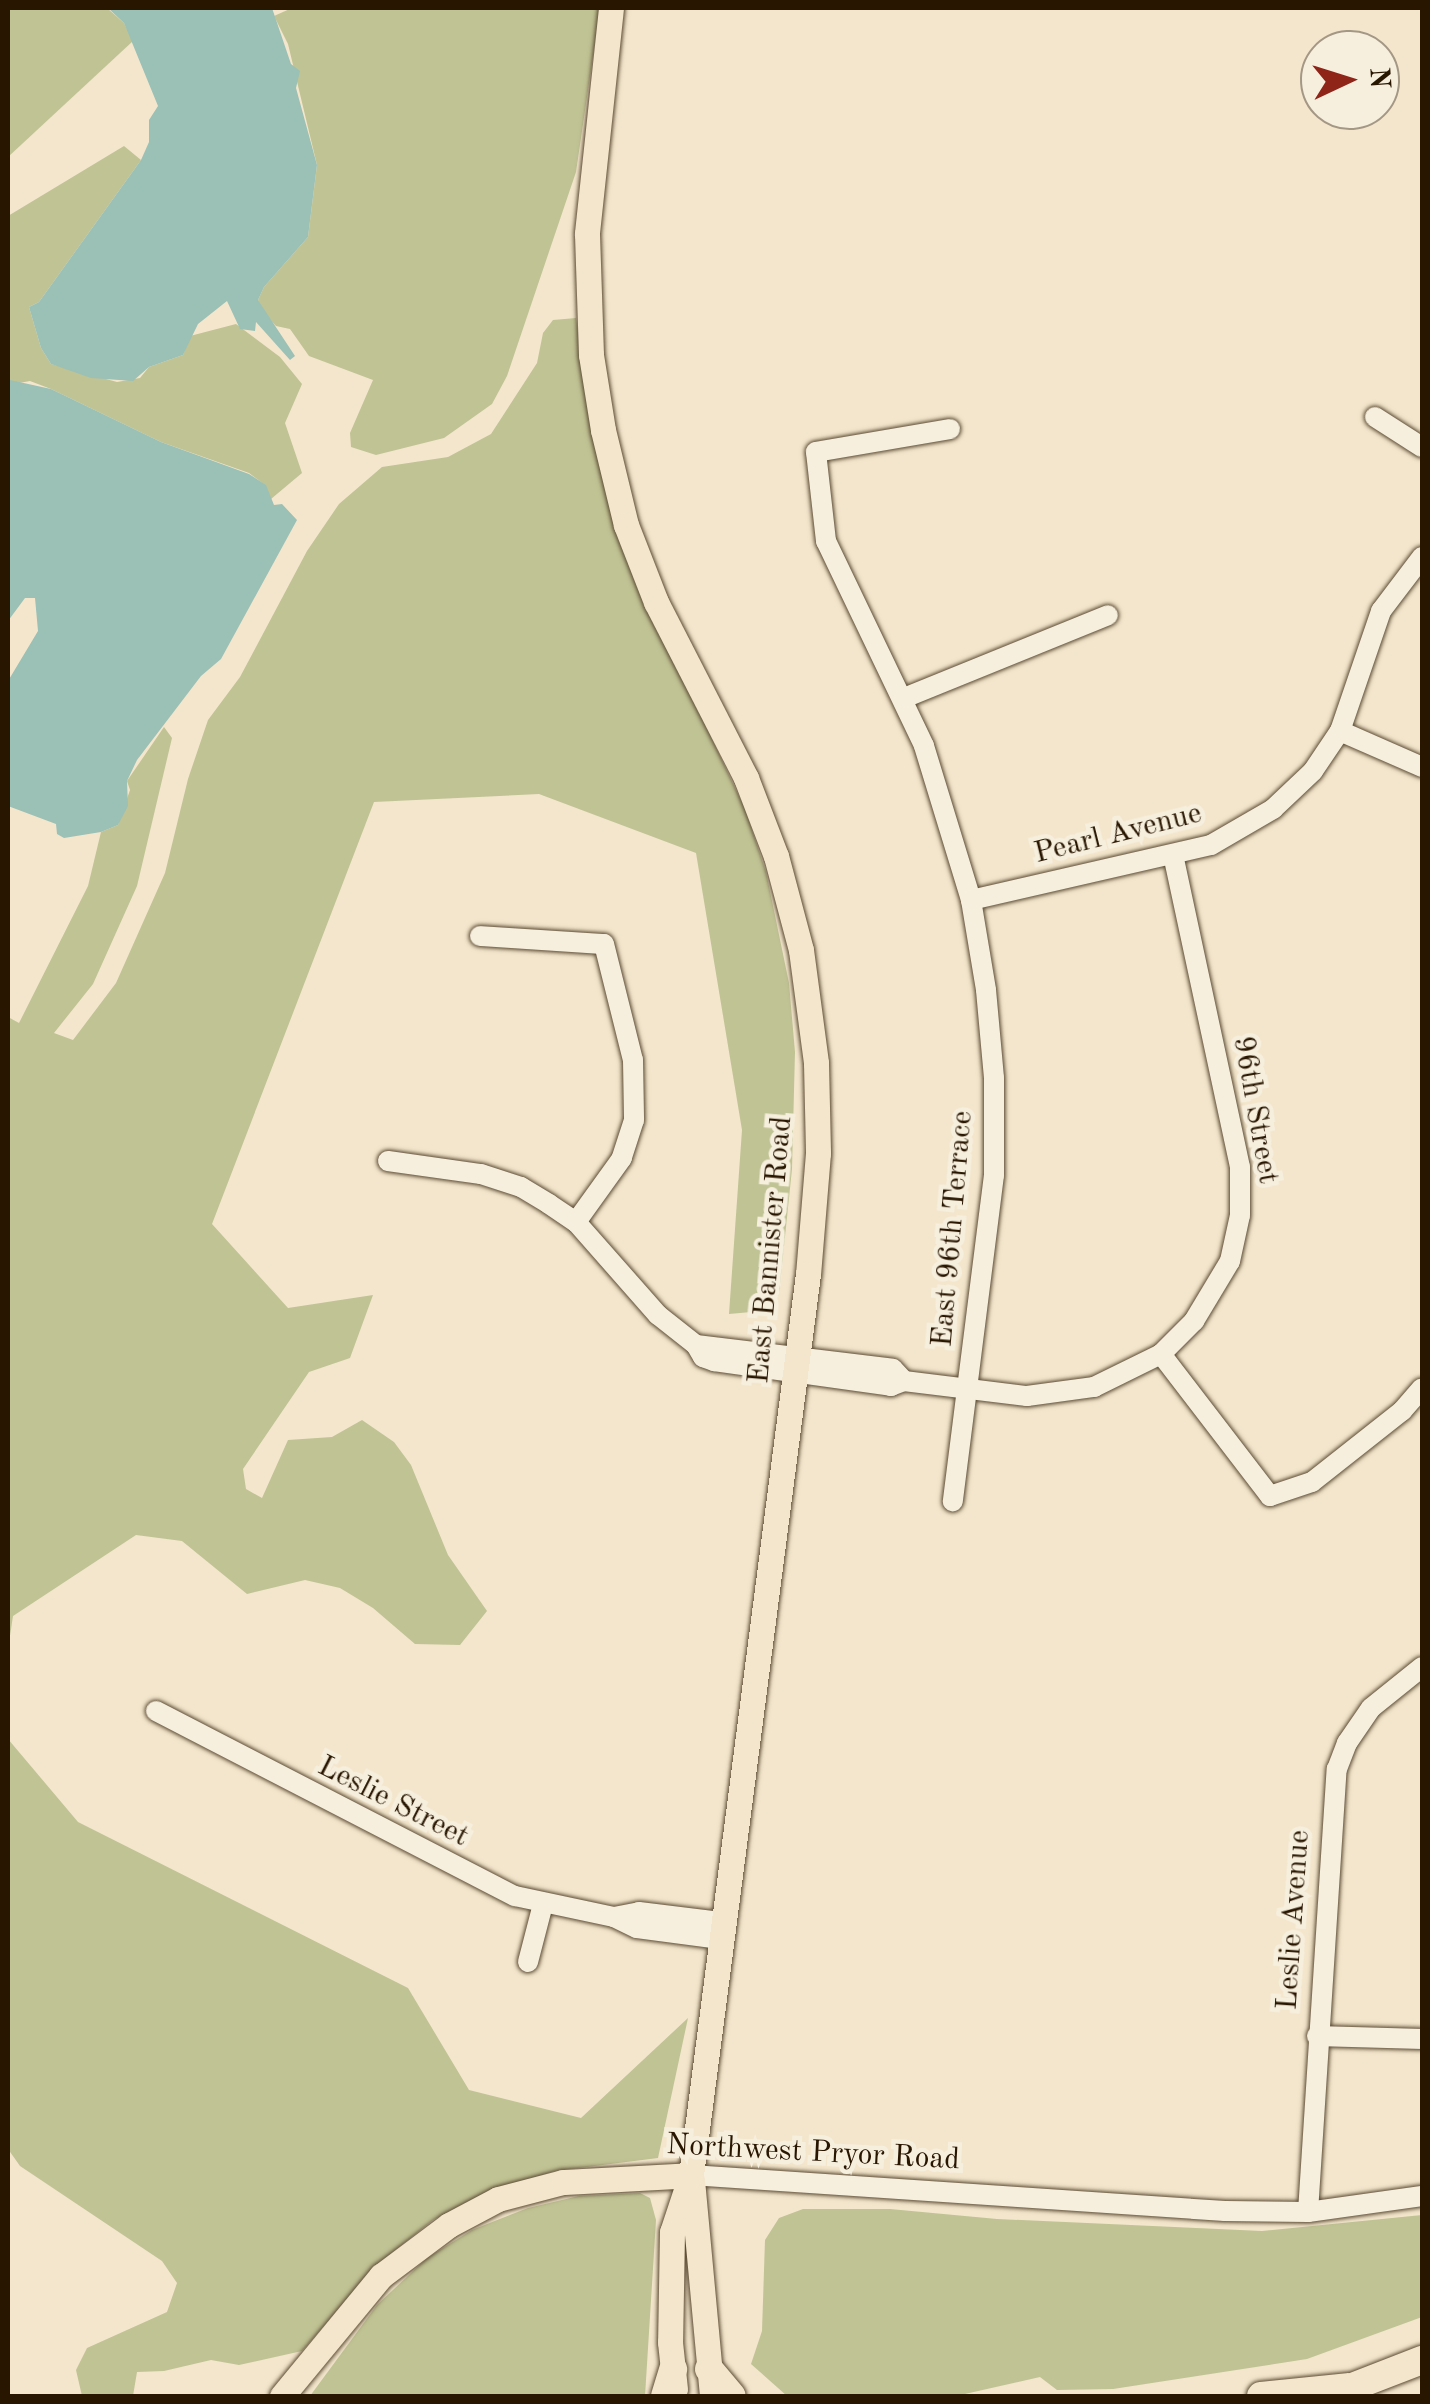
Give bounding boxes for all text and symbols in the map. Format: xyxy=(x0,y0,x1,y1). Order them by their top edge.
north arrow xyxy=(1300,30,1400,130)
text: N xyxy=(1363,66,1393,90)
street label: Pearl Avenue xyxy=(1030,796,1206,872)
street label: 96th Street xyxy=(1224,1033,1286,1187)
street label: East 96th Terrace xyxy=(925,1109,981,1349)
street label: East Bannister Road xyxy=(741,1115,801,1385)
street label: Leslie Street xyxy=(311,1749,475,1855)
street label: Leslie Avenue xyxy=(1270,1829,1318,2011)
street label: Northwest Pryor Road xyxy=(665,2127,961,2179)

